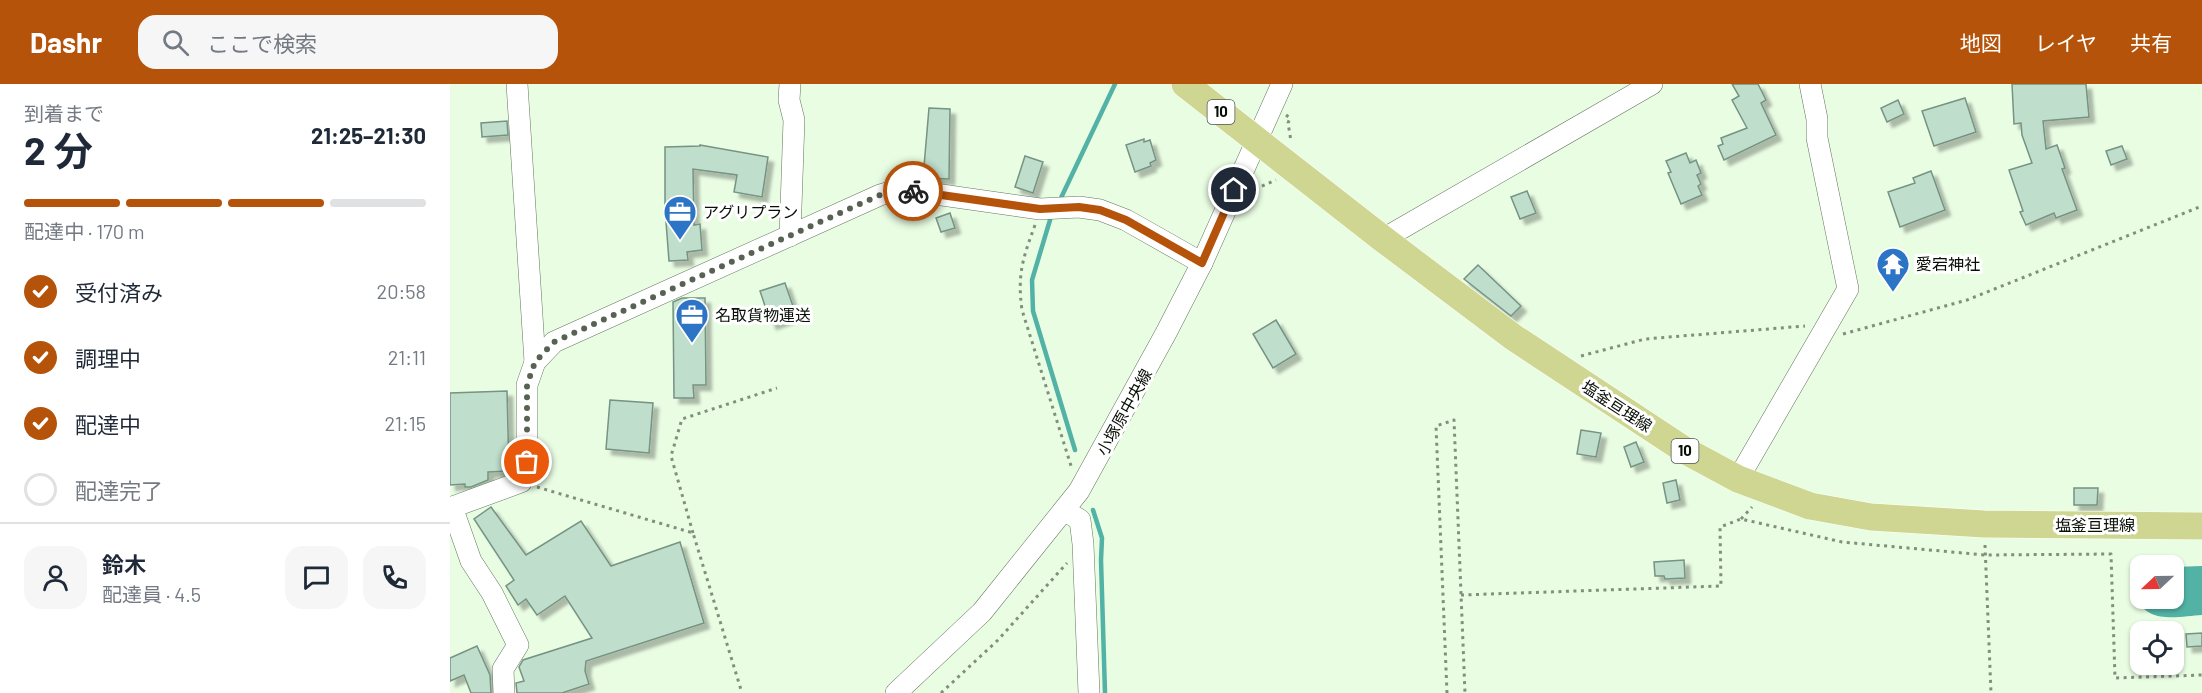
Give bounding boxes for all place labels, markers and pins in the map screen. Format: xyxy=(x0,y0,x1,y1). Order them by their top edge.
pin xyxy=(1208,164,1259,215)
office icon: アグリプラン xyxy=(662,194,698,241)
place label: アグリプラン xyxy=(703,202,798,221)
temple icon: 愛宕神社 xyxy=(1875,246,1911,293)
place label: 愛宕神社 xyxy=(1916,254,1980,273)
office icon: 名取貨物運送 xyxy=(674,297,710,344)
place label: 名取貨物運送 xyxy=(715,305,811,324)
pin xyxy=(501,436,552,487)

